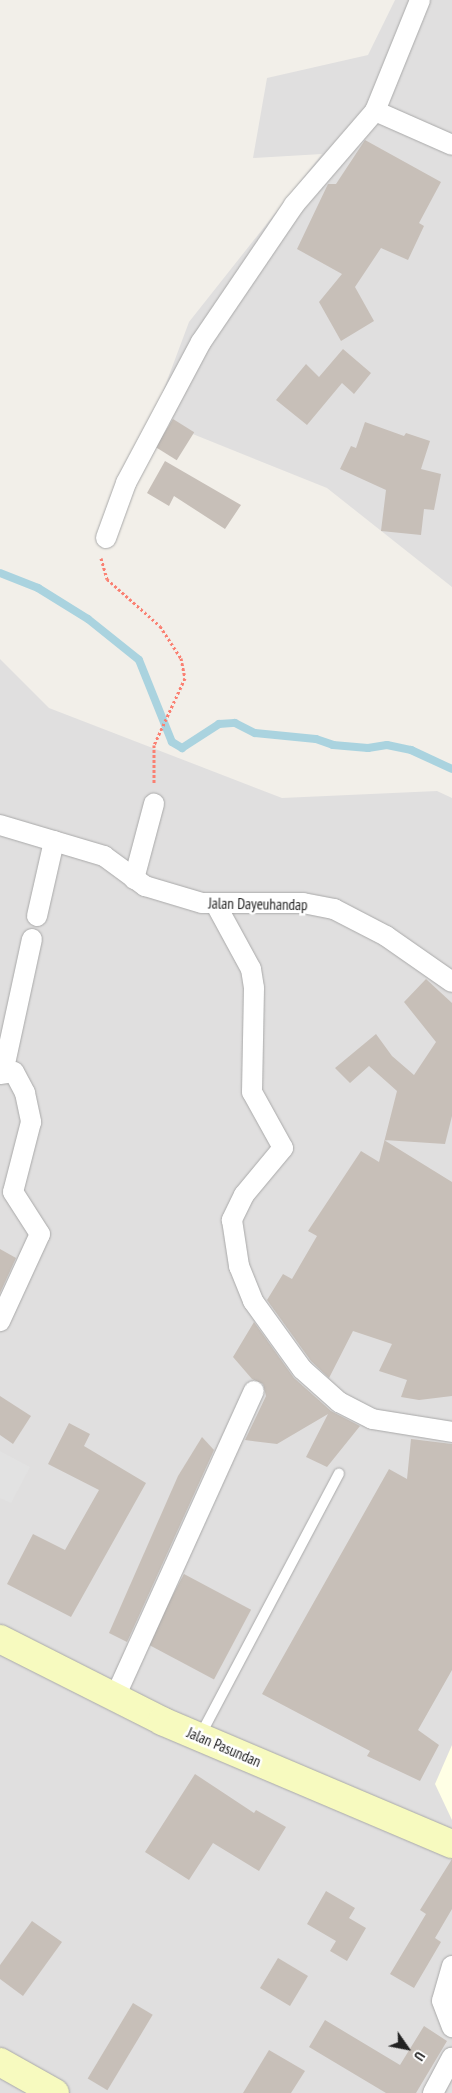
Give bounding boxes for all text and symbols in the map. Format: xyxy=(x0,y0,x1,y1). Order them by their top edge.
street label: Jalan Dayeuhandap xyxy=(208,894,308,914)
street label: Jalan Pasundan xyxy=(184,1723,264,1771)
north arrow xyxy=(382,2023,432,2073)
text: U xyxy=(410,2048,429,2064)

